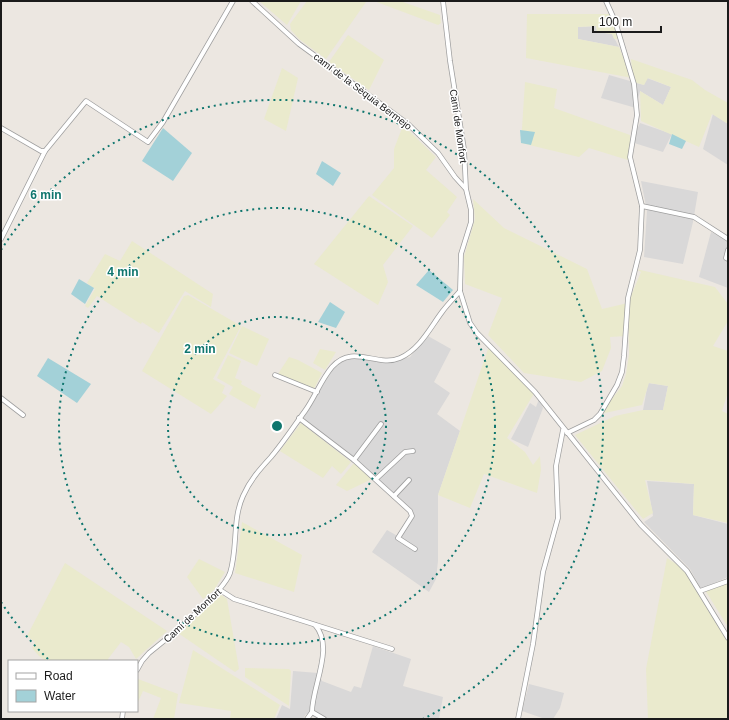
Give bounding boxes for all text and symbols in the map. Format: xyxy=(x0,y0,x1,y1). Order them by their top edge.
scale bar xyxy=(593,8,661,34)
text: 100 m xyxy=(599,15,632,29)
street label: camí de la Sèquia Bermejo xyxy=(311,51,414,132)
street label: Camí de Monfort xyxy=(448,88,469,164)
text: 6 min xyxy=(30,188,62,202)
text: 4 min xyxy=(107,265,139,279)
text: 2 min xyxy=(184,342,216,356)
centre of rings xyxy=(270,419,284,433)
street label: Camí de Monfort xyxy=(161,586,223,645)
legend xyxy=(8,660,138,712)
text: Road xyxy=(44,669,73,683)
text: Water xyxy=(44,689,76,703)

